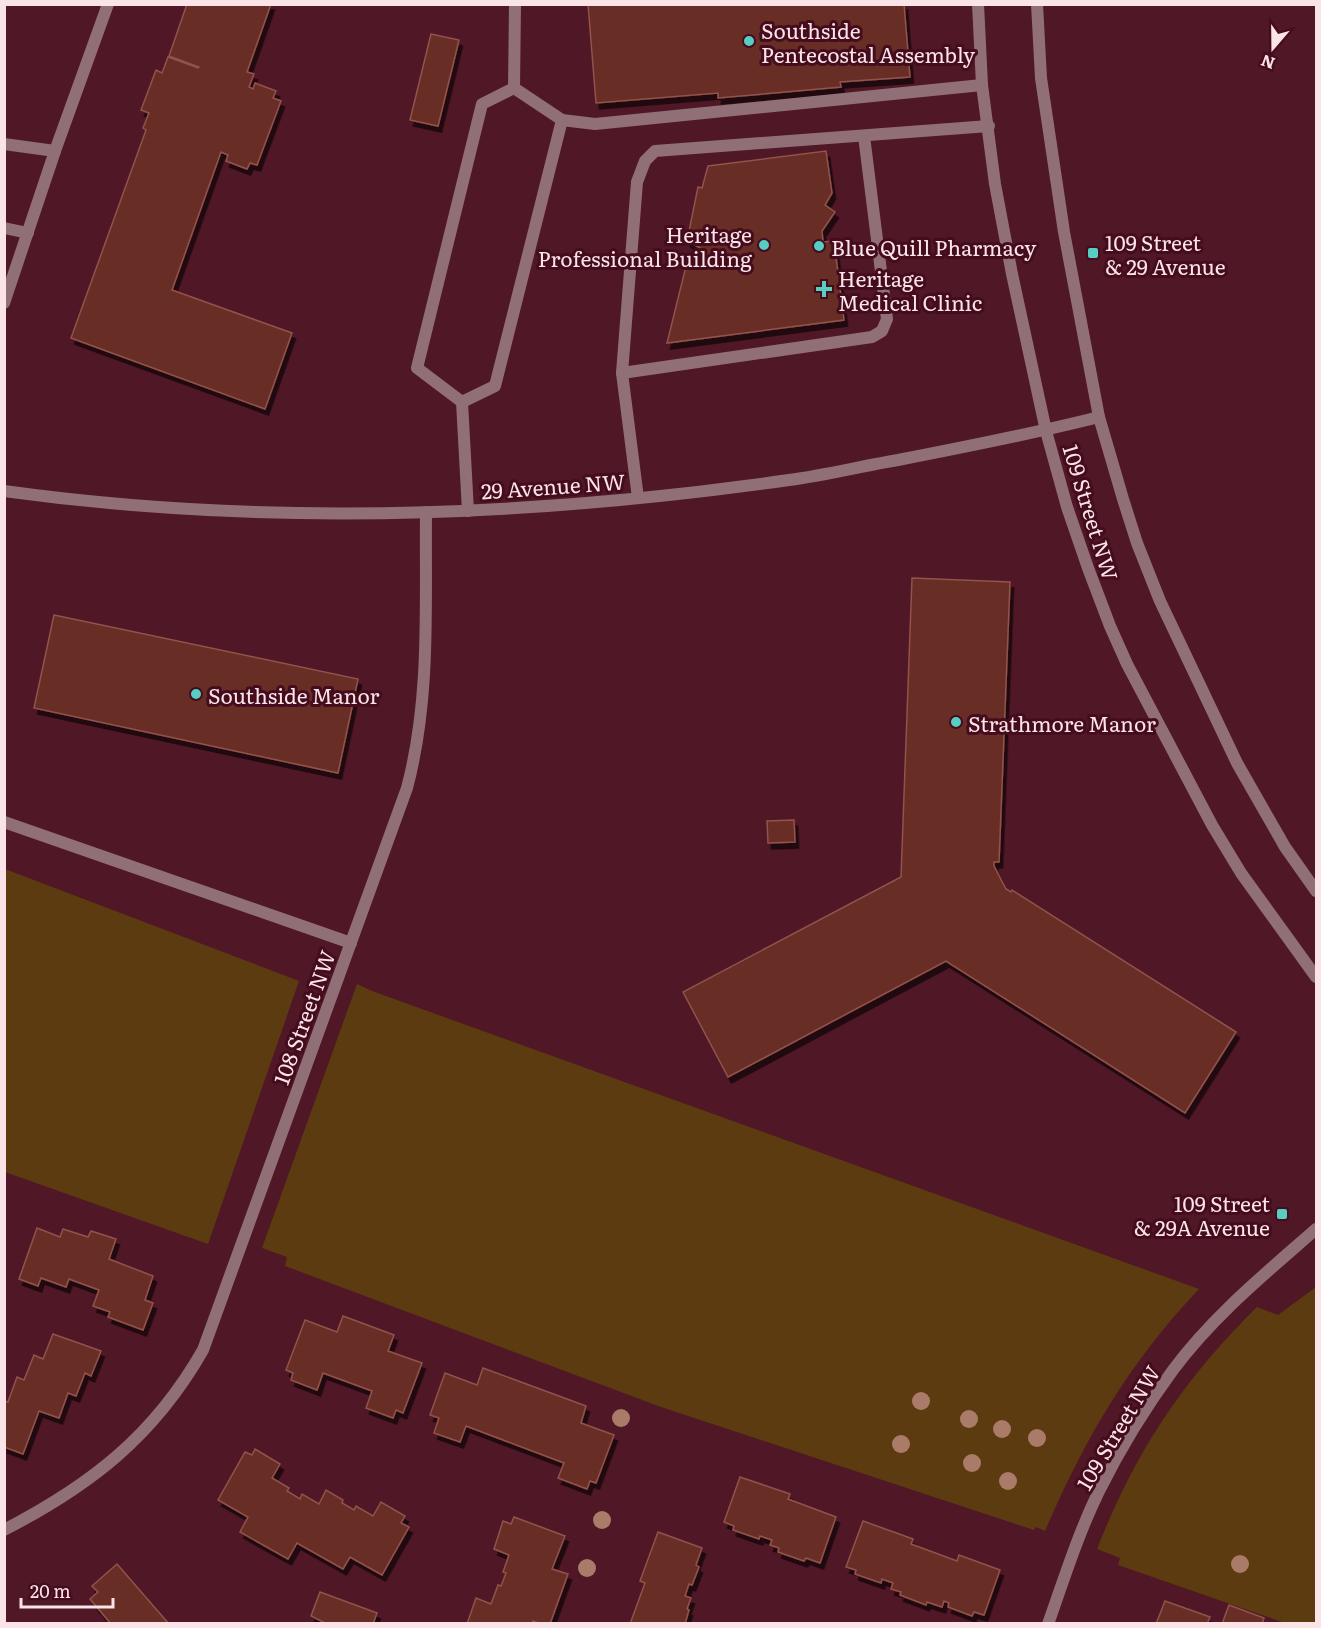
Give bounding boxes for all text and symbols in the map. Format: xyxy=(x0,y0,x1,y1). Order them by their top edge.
place label: Southside Pentecostal Assembly xyxy=(761,14,976,69)
north arrow xyxy=(1243,18,1303,78)
marker: Southside Pentecostal Assembly xyxy=(742,34,756,48)
text: N xyxy=(1257,49,1278,77)
place label: Heritage Professional Building xyxy=(538,218,752,273)
place label: 109 Street & 29 Avenue xyxy=(1105,226,1226,281)
place label: Blue Quill Pharmacy xyxy=(831,231,1037,262)
marker: Heritage Professional Building xyxy=(757,238,771,252)
marker: Blue Quill Pharmacy xyxy=(812,239,826,253)
marker: 109 Street & 29 Avenue xyxy=(1086,246,1100,260)
place label: Heritage Medical Clinic xyxy=(838,262,982,317)
marker: Heritage Medical Clinic xyxy=(815,280,833,298)
street label: 109 Street NW xyxy=(1057,440,1127,584)
street label: 29 Avenue NW xyxy=(480,465,626,505)
place label: Southside Manor xyxy=(208,679,379,710)
marker: Southside Manor xyxy=(189,687,203,701)
place label: Strathmore Manor xyxy=(968,707,1156,738)
marker: Strathmore Manor xyxy=(949,715,963,729)
street label: 108 Street NW xyxy=(264,945,342,1089)
place label: 109 Street & 29A Avenue xyxy=(1134,1187,1271,1242)
marker: 109 Street & 29A Avenue xyxy=(1275,1207,1289,1221)
street label: 109 Street NW xyxy=(1068,1359,1167,1495)
scale bar xyxy=(21,1571,112,1609)
text: 20 m xyxy=(30,1577,71,1604)

